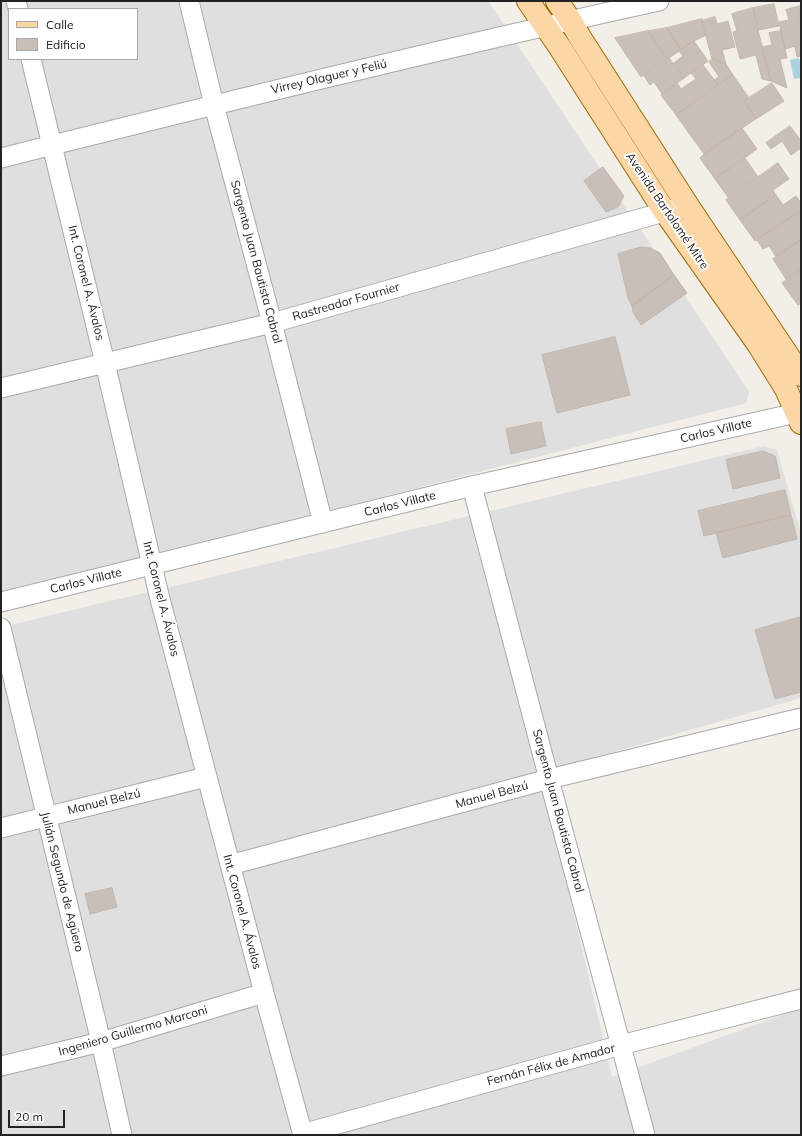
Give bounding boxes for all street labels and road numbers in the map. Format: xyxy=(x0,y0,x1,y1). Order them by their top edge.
street label: Virrey Olaguer y Feliú xyxy=(270,57,388,97)
street label: Avenida Bartolomé Mitre xyxy=(622,150,712,272)
street label: Sargento Juan Bautista Cabral xyxy=(227,179,285,345)
street label: Int. Coronel A. Ávalos xyxy=(65,224,107,342)
street label: Rastreador Fournier xyxy=(291,280,401,324)
street label: Carlos Villate xyxy=(679,416,753,446)
street label: Carlos Villate xyxy=(363,488,437,520)
street label: Int. Coronel A. Ávalos xyxy=(140,540,182,658)
street label: Carlos Villate xyxy=(49,565,123,597)
street label: Sargento Juan Bautista Cabral xyxy=(529,728,587,894)
street label: Manuel Belzú xyxy=(454,778,530,812)
street label: Manuel Belzú xyxy=(66,786,142,818)
street label: Julián Segundo de Agüero xyxy=(38,811,86,953)
street label: Int. Coronel A. Ávalos xyxy=(220,853,264,971)
street label: Ingeniero Guillermo Marconi xyxy=(57,1003,209,1059)
street label: Fernán Félix de Amador xyxy=(485,1041,617,1089)

